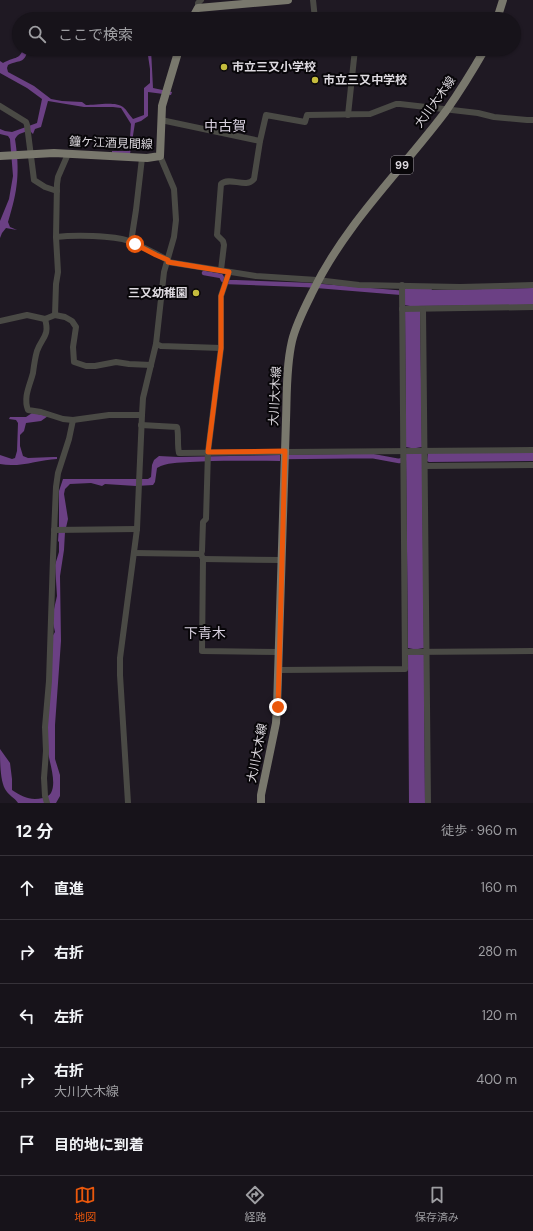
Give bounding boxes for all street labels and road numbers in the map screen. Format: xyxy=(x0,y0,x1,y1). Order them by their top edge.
street label: 大川大木線 xyxy=(411,73,459,131)
street label: 鐘ケ江酒見間線 xyxy=(69,134,153,152)
road number: 99 xyxy=(391,156,413,174)
street label: 大川大木線 xyxy=(265,366,285,426)
street label: 大川大木線 xyxy=(243,722,271,784)

